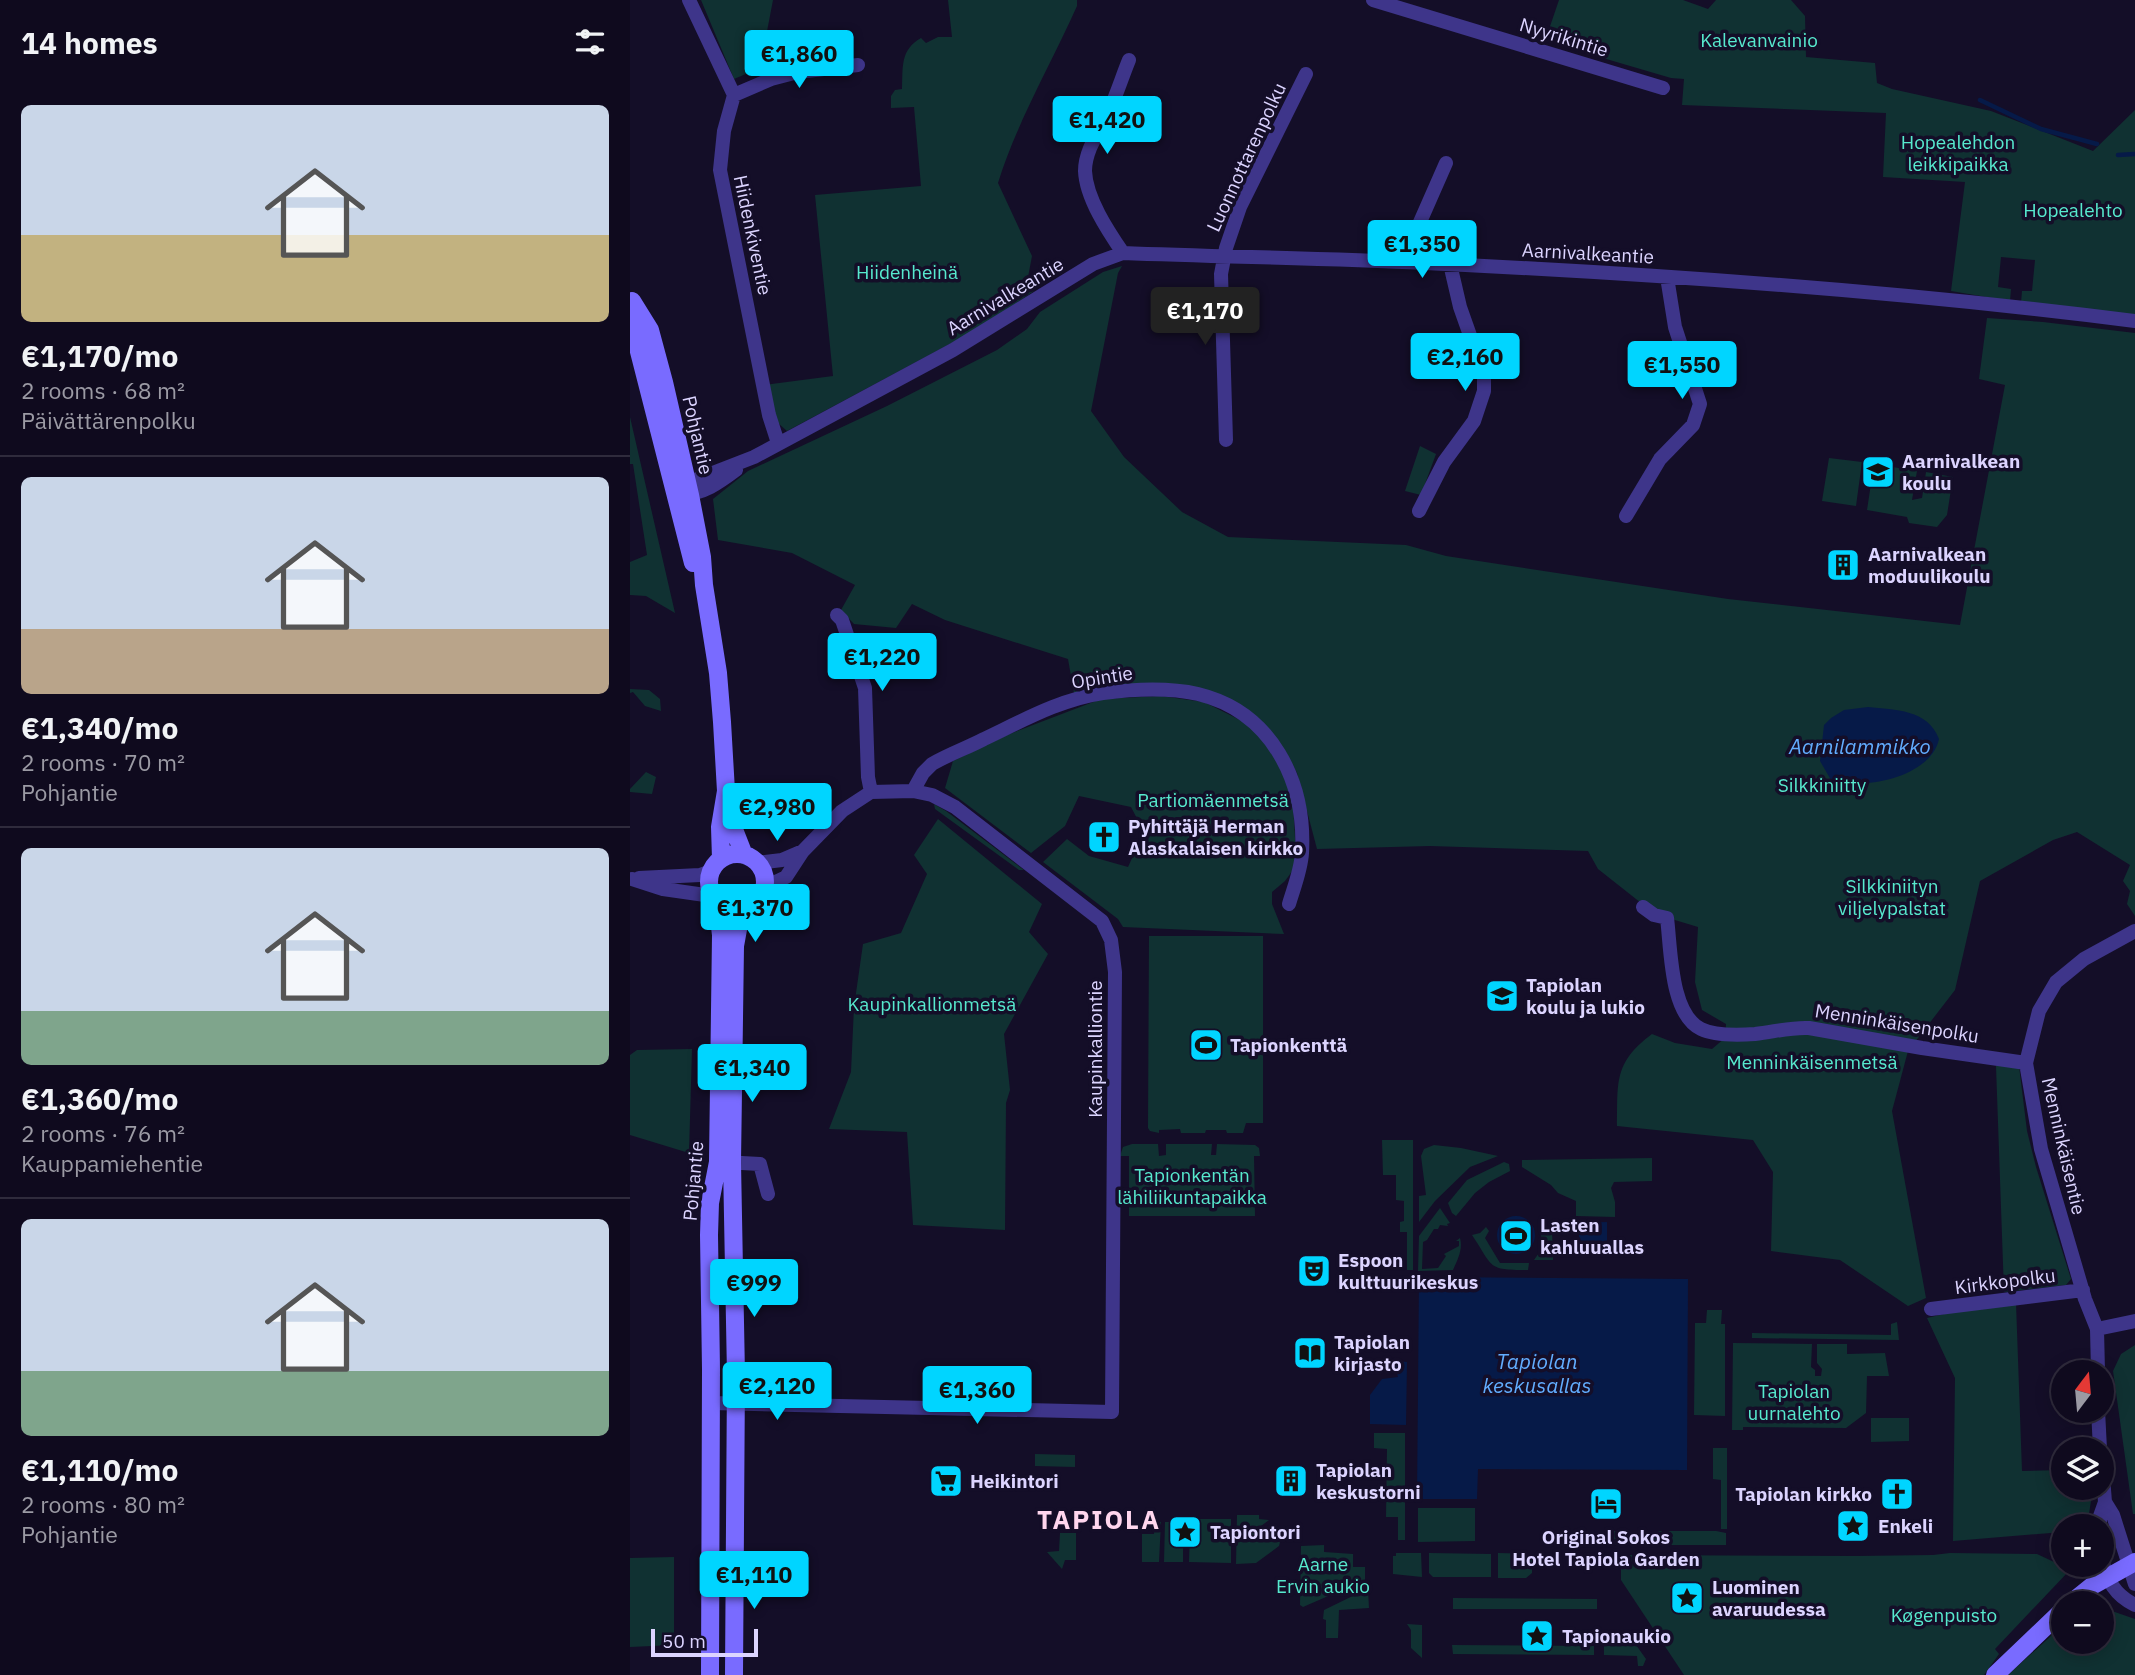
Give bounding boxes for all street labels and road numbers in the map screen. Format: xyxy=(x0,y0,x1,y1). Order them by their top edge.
street label: Nyyrikintie xyxy=(1517,12,1611,62)
street label: Luonnottarenpolku xyxy=(1201,79,1291,235)
street label: Hiidenkiventie xyxy=(729,173,777,297)
street label: Aarnivalkeantie xyxy=(1521,238,1655,268)
street label: Aarnivalkeantie xyxy=(942,252,1068,340)
street label: Pohjantie xyxy=(677,393,719,477)
street label: Opintie xyxy=(1070,660,1134,694)
street label: Kaupinkalliontie xyxy=(1083,980,1107,1118)
street label: Menninkäisenpolku xyxy=(1813,998,1981,1048)
street label: Menninkäisentie xyxy=(2037,1075,2091,1217)
street label: Pohjantie xyxy=(678,1140,708,1222)
street label: Kirkkopolku xyxy=(1953,1263,2057,1299)

